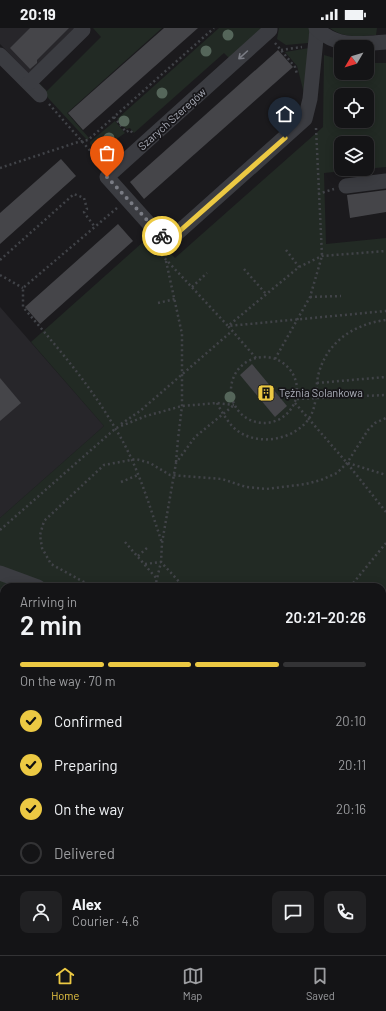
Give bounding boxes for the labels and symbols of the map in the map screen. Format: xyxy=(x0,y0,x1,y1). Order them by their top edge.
north arrow xyxy=(334,40,374,80)
one-way arrow xyxy=(238,50,248,59)
street label: Szarych Szeregów xyxy=(135,85,208,152)
pin xyxy=(268,97,302,138)
pin xyxy=(90,136,124,177)
courier xyxy=(142,216,182,256)
building icon: Tężnia Solankowa xyxy=(256,383,276,403)
place label: Tężnia Solankowa xyxy=(279,386,363,399)

